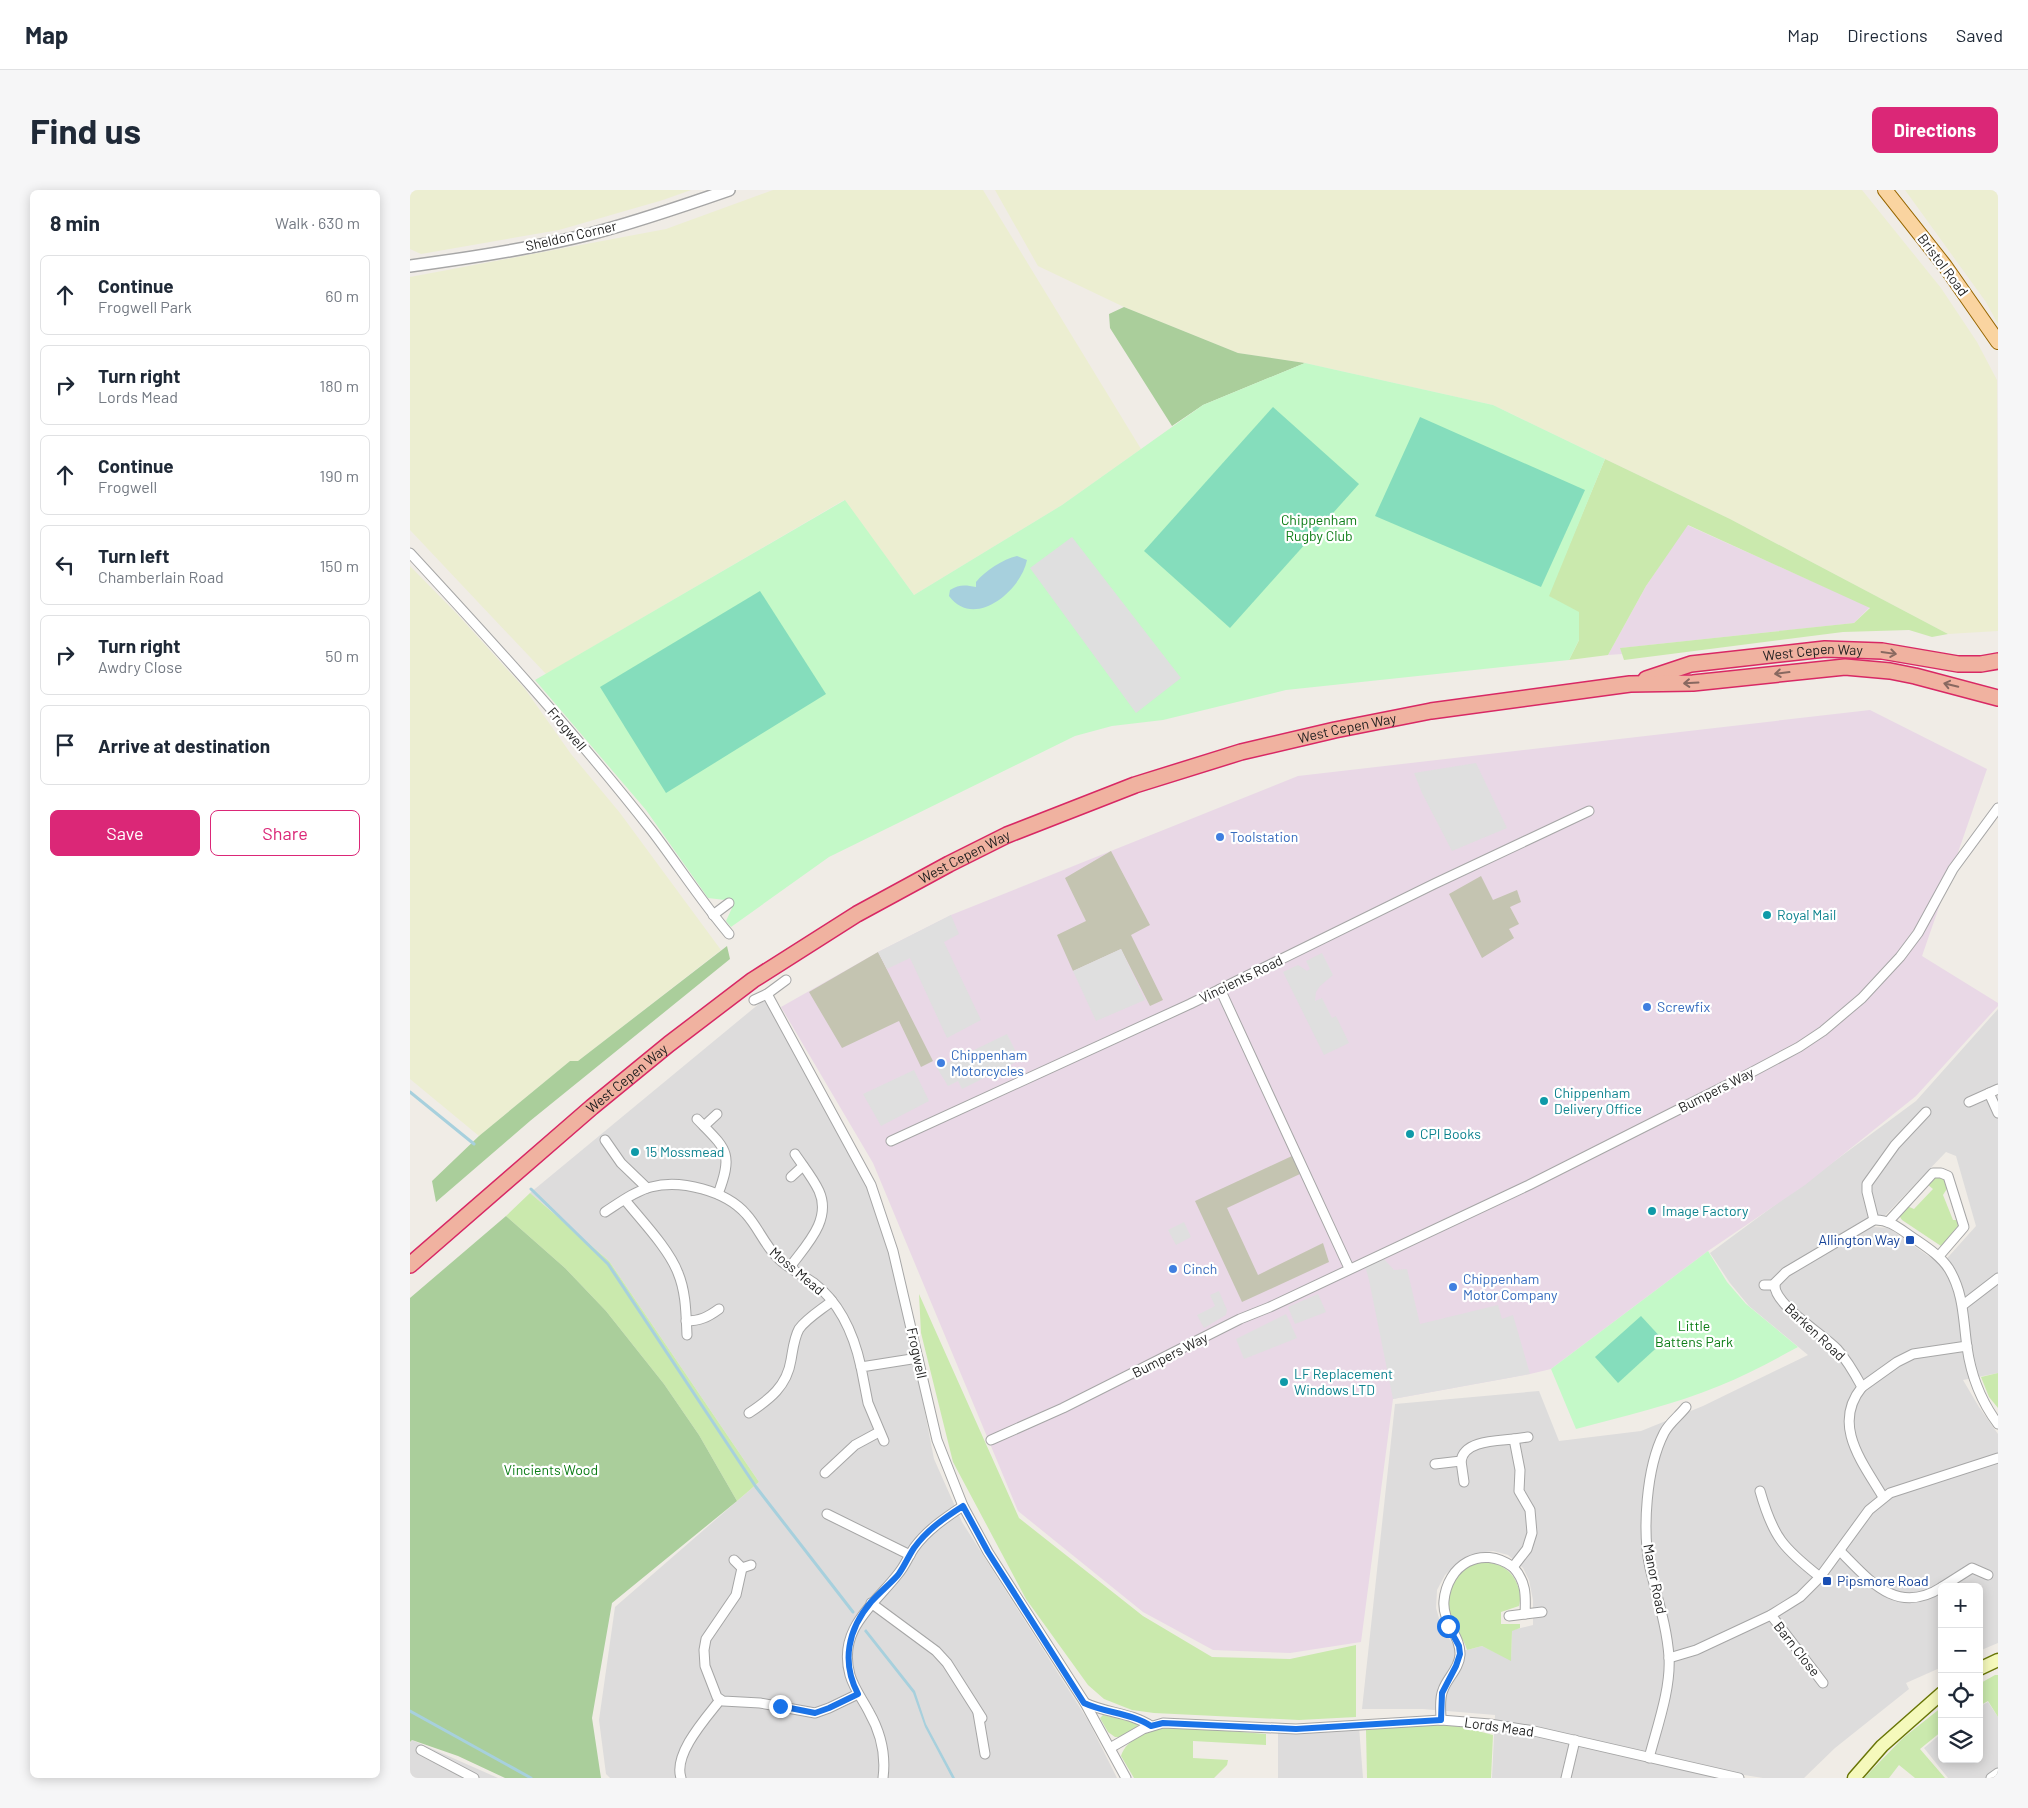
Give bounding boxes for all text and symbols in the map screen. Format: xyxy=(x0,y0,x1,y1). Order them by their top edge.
text: Map xyxy=(25,20,68,49)
text: Map xyxy=(1787,24,1819,46)
text: Directions xyxy=(1847,24,1928,46)
text: Saved xyxy=(1956,24,2003,46)
button: Directions xyxy=(1872,107,1998,153)
text: Find us xyxy=(30,109,141,151)
text: 8 min xyxy=(50,210,100,235)
text: Walk · 630 m xyxy=(275,213,360,232)
street label: Sheldon Corner xyxy=(524,217,618,254)
street label: Bristol Road xyxy=(1914,230,1972,299)
text: Continue xyxy=(98,274,174,297)
icon: ahead xyxy=(51,281,79,309)
text: 60 m xyxy=(325,286,359,305)
text: Frogwell Park xyxy=(98,297,192,316)
text: Turn right xyxy=(98,364,180,387)
icon: right xyxy=(51,371,79,399)
text: 180 m xyxy=(320,376,359,395)
text: Lords Mead xyxy=(98,387,178,406)
text: Continue xyxy=(98,454,174,477)
icon: ahead xyxy=(51,461,79,489)
text: 190 m xyxy=(320,466,359,485)
text: Frogwell xyxy=(98,477,157,496)
park label: Chippenham Rugby Club xyxy=(1281,511,1357,544)
text: Turn left xyxy=(98,544,169,567)
icon: left xyxy=(51,551,79,579)
text: 150 m xyxy=(320,556,359,575)
text: Chamberlain Road xyxy=(98,567,224,586)
text: Turn right xyxy=(98,634,180,657)
street label: West Cepen Way xyxy=(1762,640,1864,664)
icon: right xyxy=(51,641,79,669)
text: 50 m xyxy=(325,646,359,665)
one-way arrow xyxy=(1880,648,1896,658)
text: Awdry Close xyxy=(98,657,182,676)
one-way arrow xyxy=(1775,668,1791,678)
one-way arrow xyxy=(1683,678,1699,687)
one-way arrow xyxy=(1944,680,1960,689)
street label: Frogwell xyxy=(544,703,591,754)
street label: West Cepen Way xyxy=(1296,709,1398,746)
icon: arrive xyxy=(51,731,79,759)
text: Arrive at destination xyxy=(98,734,270,757)
button: Save xyxy=(50,810,200,856)
button: Share xyxy=(210,810,360,856)
street label: West Cepen Way xyxy=(916,826,1013,887)
place label: Toolstation xyxy=(1230,828,1298,845)
marker: Toolstation xyxy=(1214,831,1226,843)
place label: Royal Mail xyxy=(1777,906,1836,923)
marker: Royal Mail xyxy=(1761,909,1773,921)
street label: Vincients Road xyxy=(1196,951,1285,1006)
place label: Screwfix xyxy=(1657,998,1710,1015)
marker: Screwfix xyxy=(1641,1001,1653,1013)
street label: West Cepen Way xyxy=(582,1039,671,1116)
place label: Chippenham Motorcycles xyxy=(951,1046,1027,1079)
marker: Chippenham Motorcycles xyxy=(935,1057,947,1069)
street label: Bumpers Way xyxy=(1675,1063,1757,1116)
place label: Chippenham Delivery Office xyxy=(1554,1084,1642,1117)
marker: Chippenham Delivery Office xyxy=(1538,1095,1550,1107)
place label: CPI Books xyxy=(1420,1125,1481,1142)
marker: CPI Books xyxy=(1404,1128,1416,1140)
place label: 15 Mossmead xyxy=(645,1143,724,1160)
marker: 15 Mossmead xyxy=(629,1146,641,1158)
place label: Image Factory xyxy=(1662,1202,1749,1219)
marker: Image Factory xyxy=(1646,1205,1658,1217)
place label: Allington Way xyxy=(1818,1231,1901,1248)
marker: Allington Way xyxy=(1904,1234,1916,1246)
street label: Moss Mead xyxy=(767,1243,828,1298)
place label: Cinch xyxy=(1183,1260,1217,1277)
marker: Cinch xyxy=(1167,1263,1179,1275)
place label: Chippenham Motor Company xyxy=(1463,1270,1558,1303)
marker: Chippenham Motor Company xyxy=(1447,1281,1459,1293)
street label: Barken Road xyxy=(1782,1299,1849,1364)
park label: Little Battens Park xyxy=(1655,1317,1733,1350)
street label: Frogwell xyxy=(904,1326,931,1380)
street label: Bumpers Way xyxy=(1129,1328,1211,1381)
place label: LF Replacement Windows LTD xyxy=(1294,1365,1393,1398)
marker: LF Replacement Windows LTD xyxy=(1278,1376,1290,1388)
park label: Vincients Wood xyxy=(504,1461,598,1478)
street label: Manor Road xyxy=(1640,1542,1671,1615)
place label: Pipsmore Road xyxy=(1837,1572,1929,1589)
marker: Pipsmore Road xyxy=(1821,1575,1833,1587)
map controls xyxy=(1938,1583,1983,1763)
button: + xyxy=(1938,1583,1983,1628)
route start xyxy=(1437,1615,1460,1638)
street label: Barn Close xyxy=(1771,1618,1824,1679)
button: − xyxy=(1938,1628,1983,1673)
button: locate xyxy=(1938,1673,1983,1718)
route end xyxy=(769,1695,792,1718)
street label: Lords Mead xyxy=(1463,1713,1535,1740)
button: layers xyxy=(1938,1718,1983,1763)

